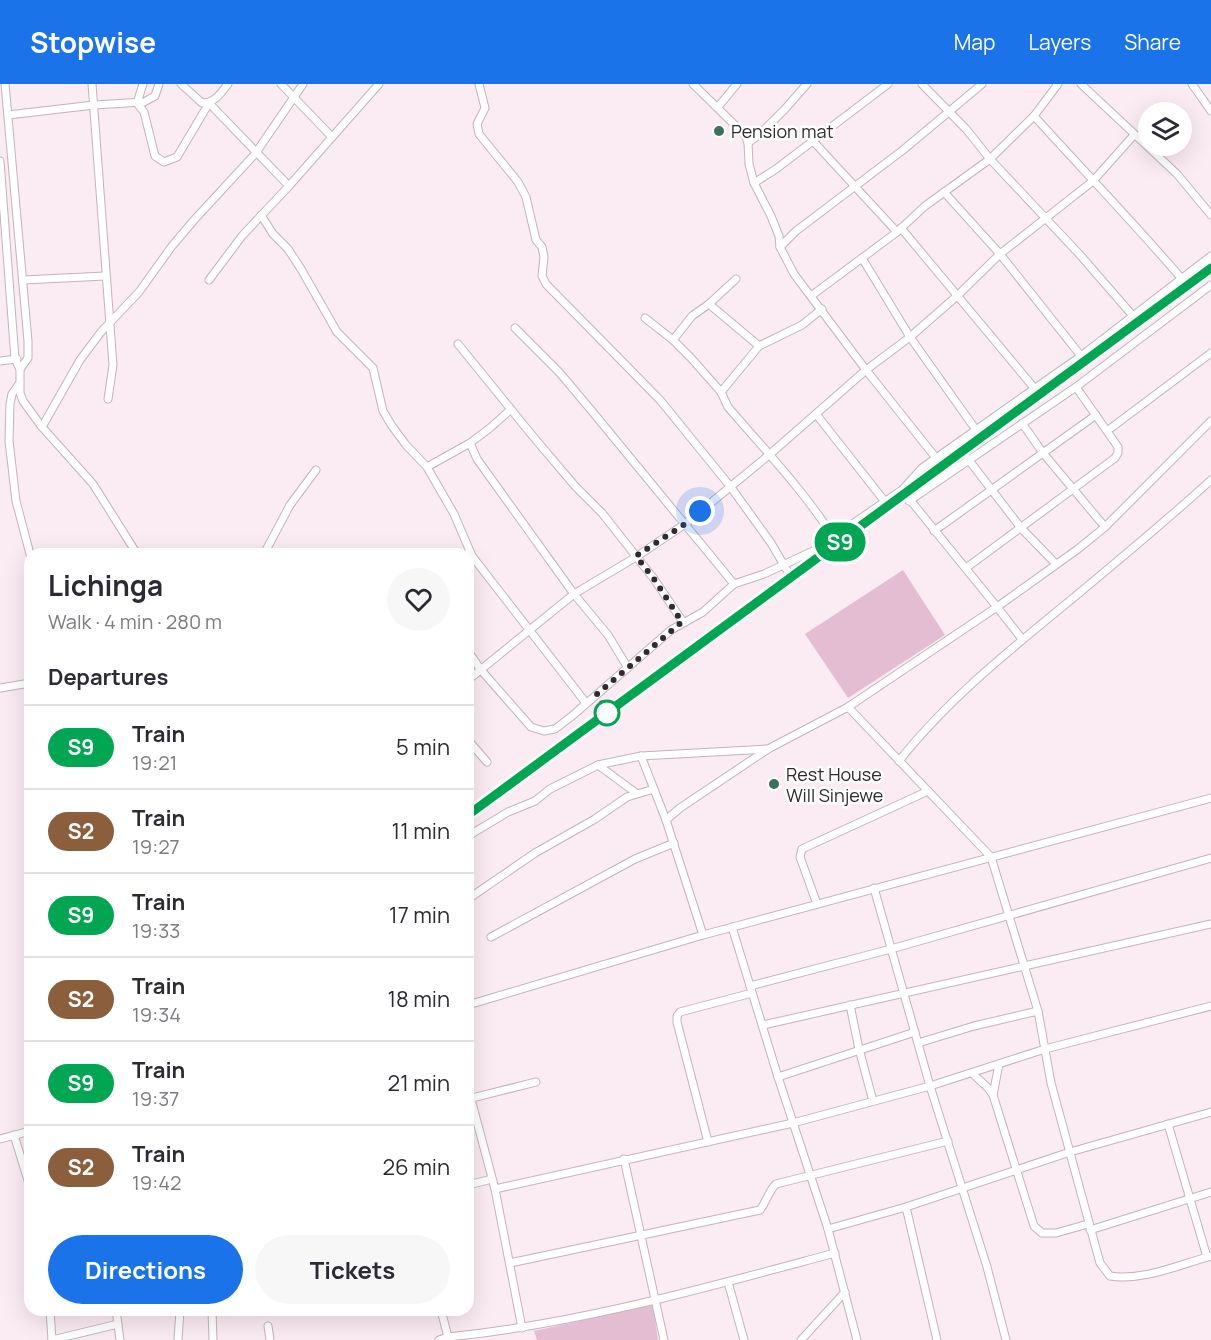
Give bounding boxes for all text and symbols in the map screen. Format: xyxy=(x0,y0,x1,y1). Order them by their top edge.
text: Stopwise xyxy=(30,23,156,61)
text: Map xyxy=(954,28,995,56)
text: Layers xyxy=(1028,28,1091,56)
text: Share xyxy=(1124,28,1181,56)
map controls xyxy=(1138,102,1192,156)
button: layers xyxy=(1138,102,1192,156)
place label: Pension mat xyxy=(731,119,834,143)
marker: Pension mat xyxy=(712,124,726,138)
your location xyxy=(685,496,715,526)
line badge: S9 xyxy=(813,522,867,562)
text: S9 xyxy=(827,528,853,556)
text: Lichinga xyxy=(48,566,163,604)
button: heart xyxy=(387,568,450,631)
text: Walk · 4 min · 280 m xyxy=(48,608,222,635)
text: Departures xyxy=(48,662,168,692)
unlabelled marker xyxy=(594,700,620,726)
text: Train xyxy=(132,719,185,749)
text: 5 min xyxy=(396,732,450,762)
text: S9 xyxy=(68,733,94,761)
text: 19:21 xyxy=(132,749,177,776)
place label: Rest House Will Sinjewe xyxy=(786,762,883,807)
marker: Rest House Will Sinjewe xyxy=(767,777,781,791)
text: Train xyxy=(132,803,185,833)
text: 11 min xyxy=(392,816,450,846)
text: S2 xyxy=(68,817,94,845)
text: 19:27 xyxy=(132,833,180,860)
text: Train xyxy=(132,887,185,917)
text: 17 min xyxy=(389,900,450,930)
text: S9 xyxy=(68,901,94,929)
text: 19:33 xyxy=(132,917,180,944)
text: Train xyxy=(132,971,185,1001)
text: 18 min xyxy=(387,984,450,1014)
text: S2 xyxy=(68,985,94,1013)
text: 19:34 xyxy=(132,1001,181,1028)
text: Train xyxy=(132,1055,185,1085)
text: 21 min xyxy=(388,1068,450,1098)
text: S9 xyxy=(68,1069,94,1097)
text: 19:37 xyxy=(132,1085,179,1112)
text: Train xyxy=(132,1139,185,1169)
text: 26 min xyxy=(383,1152,450,1182)
text: S2 xyxy=(68,1153,94,1181)
text: 19:42 xyxy=(132,1169,181,1196)
button: Directions xyxy=(48,1235,243,1304)
button: Tickets xyxy=(255,1235,450,1304)

